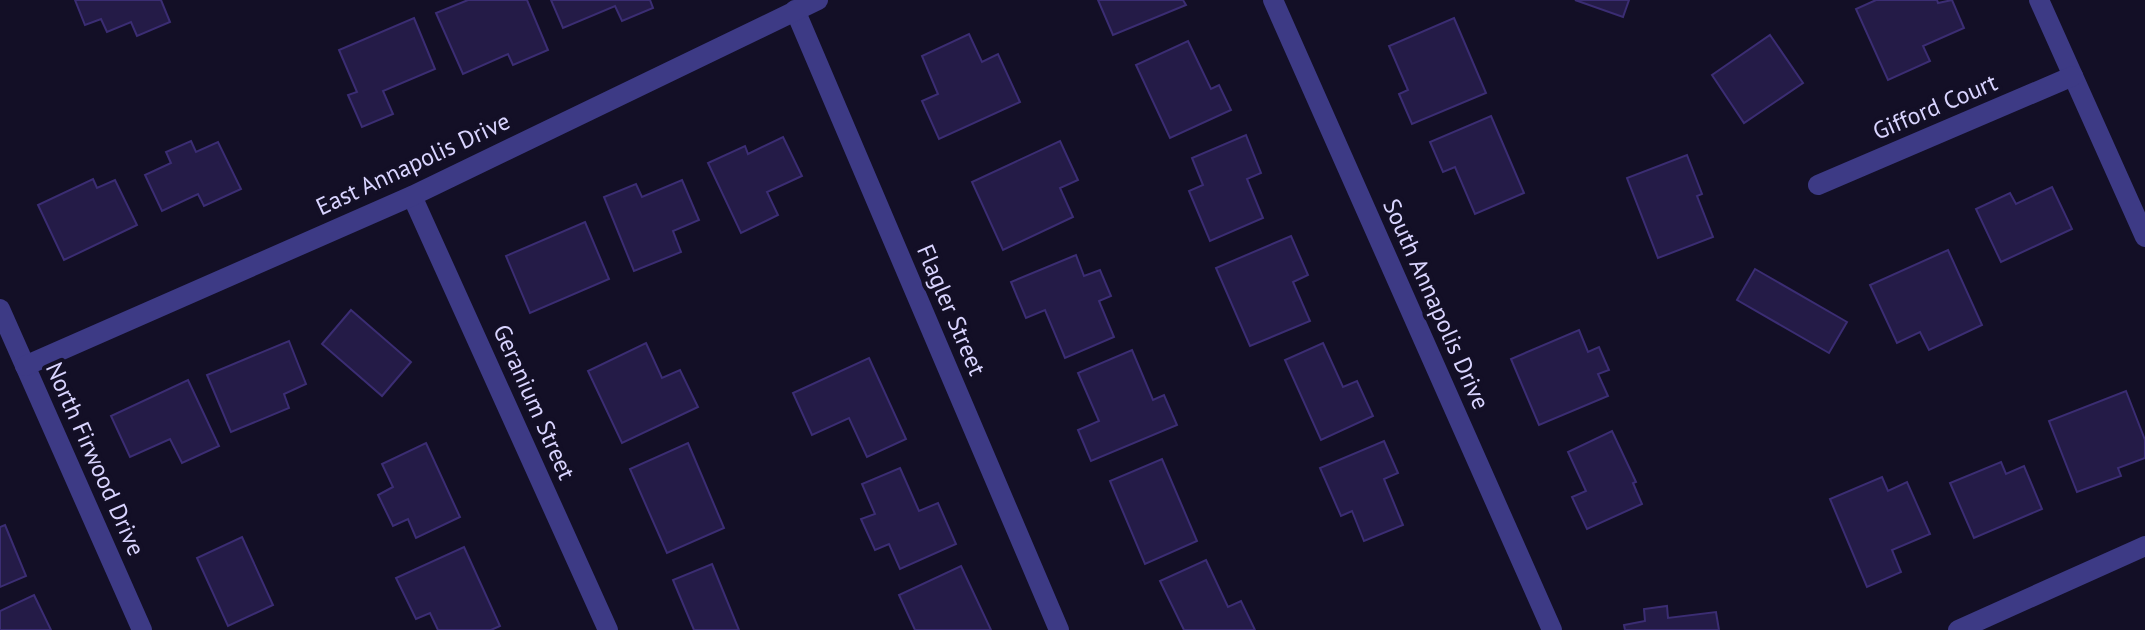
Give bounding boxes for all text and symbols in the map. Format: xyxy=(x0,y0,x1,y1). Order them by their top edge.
street label: Gifford Court xyxy=(1868,66,2002,147)
street label: East Annapolis Drive xyxy=(311,105,515,222)
street label: South Annapolis Drive xyxy=(1376,194,1497,414)
street label: Flagler Street xyxy=(910,240,993,380)
street label: Geranium Street xyxy=(486,319,583,484)
street label: North Firwood Drive xyxy=(39,357,152,560)

